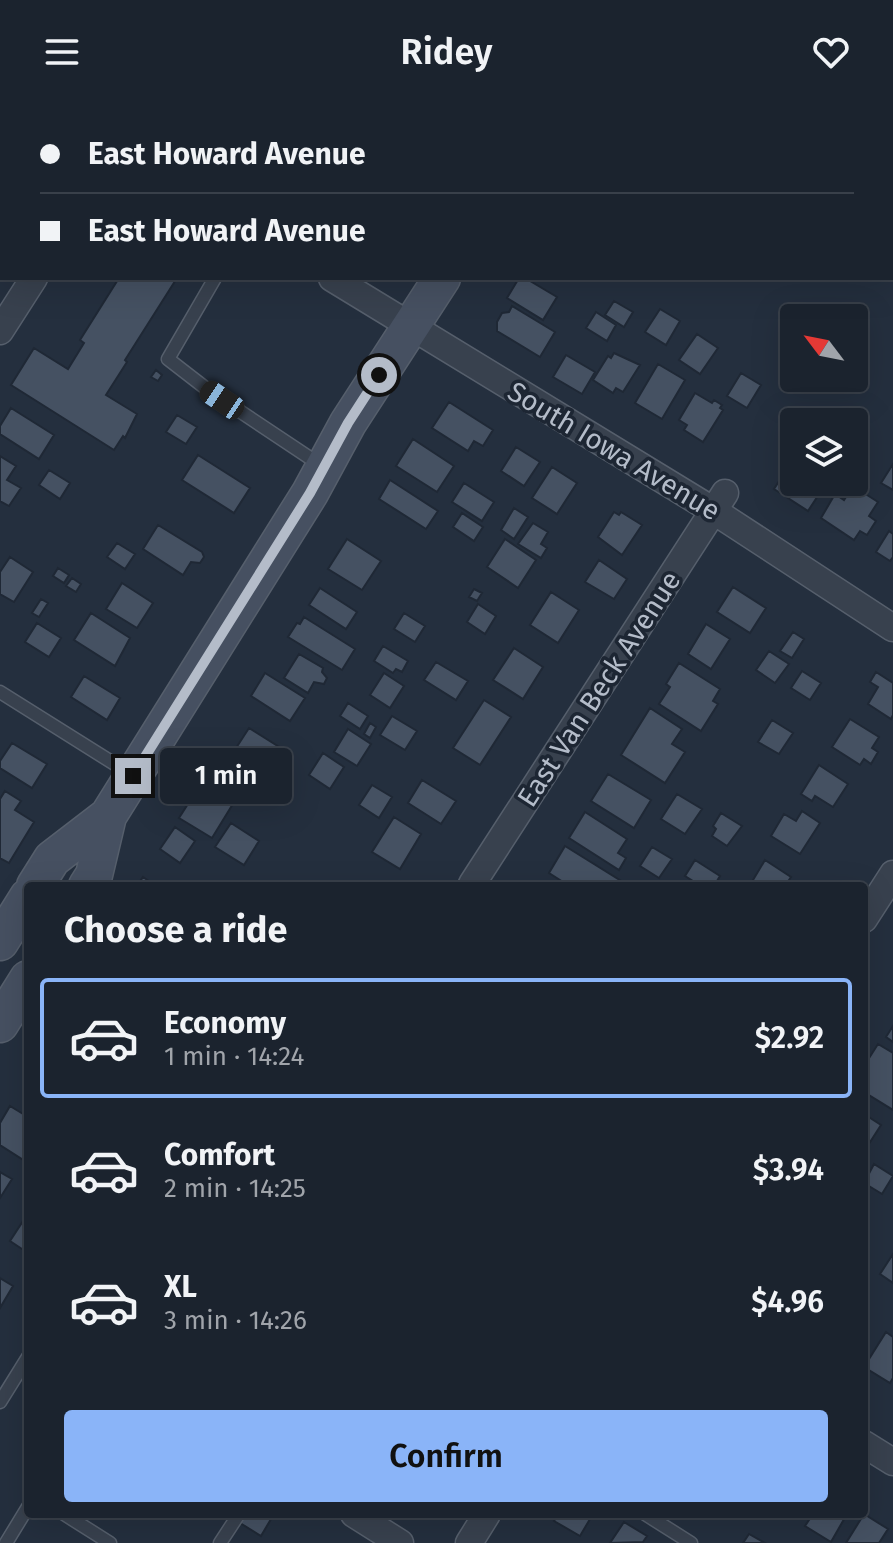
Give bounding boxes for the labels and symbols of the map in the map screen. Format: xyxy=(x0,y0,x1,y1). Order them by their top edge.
north arrow xyxy=(780,304,868,392)
route start xyxy=(361,357,397,393)
street label: South Iowa Avenue xyxy=(502,375,726,527)
car xyxy=(195,377,249,423)
street label: East Van Beck Avenue xyxy=(511,565,687,813)
callout: 1 min xyxy=(161,748,293,804)
route end xyxy=(115,758,151,794)

